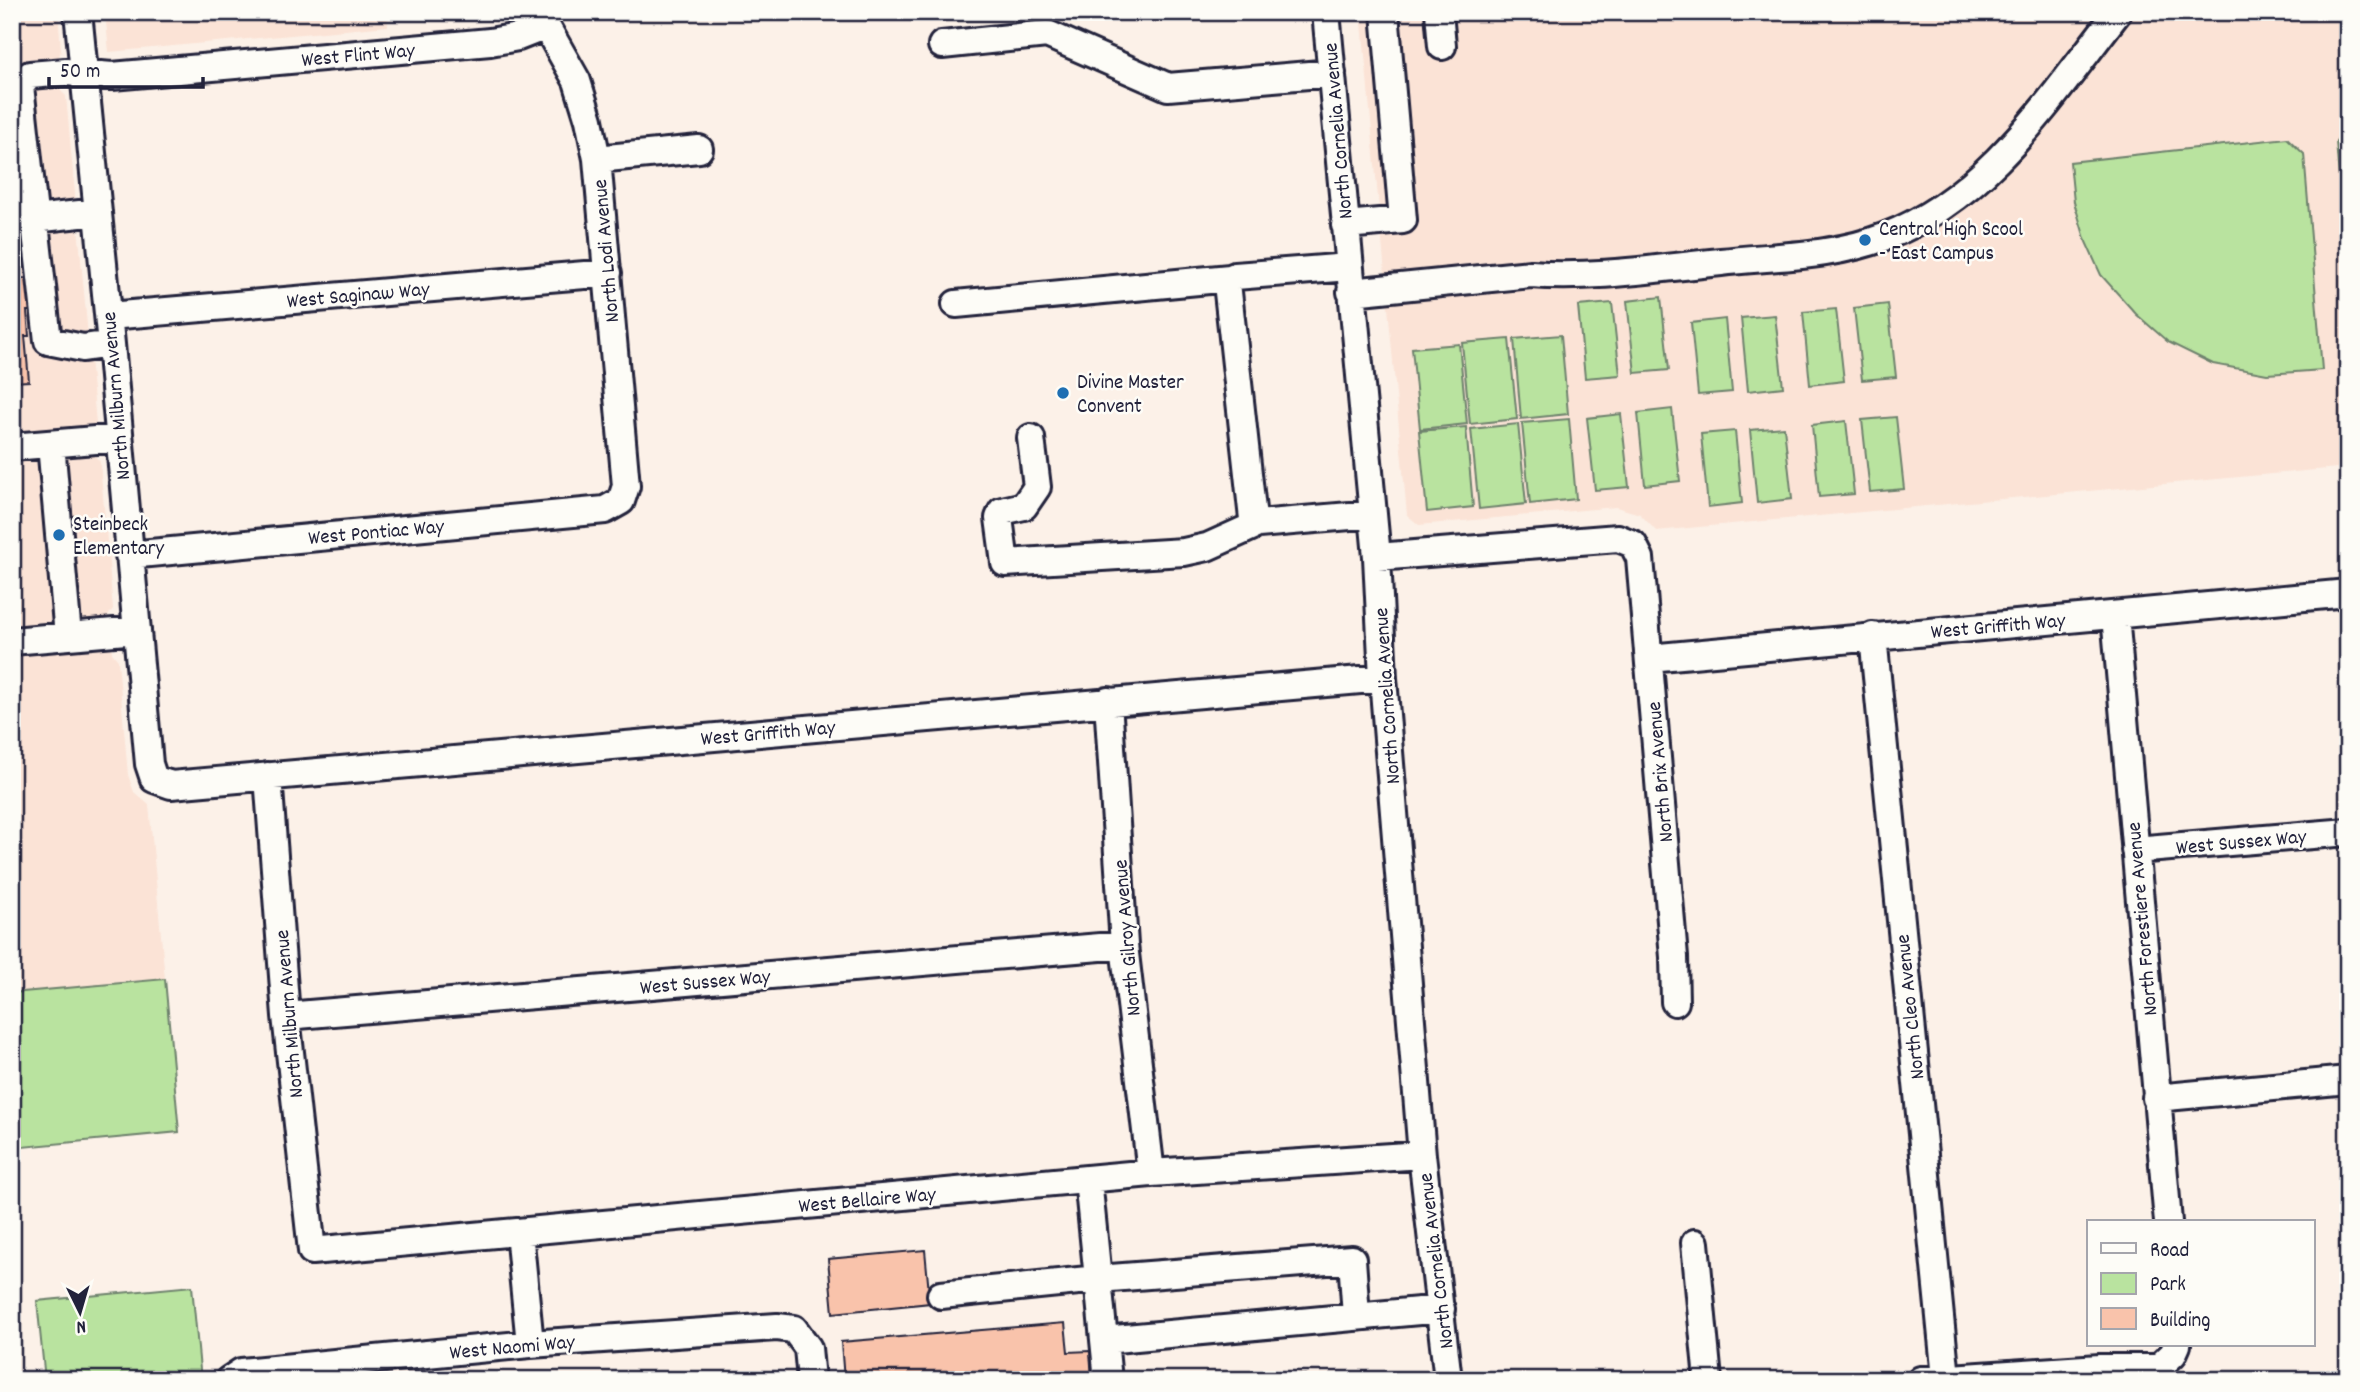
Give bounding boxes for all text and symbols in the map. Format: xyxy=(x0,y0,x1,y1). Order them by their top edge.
street label: West Flint Way xyxy=(300,37,417,77)
street label: North Cornelia Avenue xyxy=(1317,41,1363,220)
scale bar xyxy=(49,46,203,90)
text: 50 m xyxy=(60,58,100,88)
street label: North Lodi Avenue xyxy=(587,178,629,324)
place label: Central High Scool - East Campus xyxy=(1879,216,2023,270)
marker: Central High Scool - East Campus xyxy=(1857,232,1873,248)
street label: West Saginaw Way xyxy=(286,276,431,318)
street label: North Milburn Avenue xyxy=(96,310,140,481)
place label: Divine Master Convent xyxy=(1077,369,1184,423)
marker: Divine Master Convent xyxy=(1055,385,1071,401)
place label: Steinbeck Elementary xyxy=(73,511,165,565)
street label: West Pontiac Way xyxy=(307,513,446,555)
marker: Steinbeck Elementary xyxy=(51,527,67,543)
street label: North Cornelia Avenue xyxy=(1368,606,1410,785)
street label: West Griffith Way xyxy=(1930,607,2067,649)
street label: North Brix Avenue xyxy=(1641,700,1683,843)
street label: West Griffith Way xyxy=(700,714,837,756)
street label: North Forestiere Avenue xyxy=(2121,821,2167,1017)
street label: West Sussex Way xyxy=(2175,823,2308,865)
street label: North Gilroy Avenue xyxy=(1107,858,1151,1017)
street label: North Milburn Avenue xyxy=(269,928,313,1099)
street label: North Cleo Avenue xyxy=(1889,933,1935,1081)
street label: West Sussex Way xyxy=(639,963,772,1005)
street label: North Cornelia Avenue xyxy=(1412,1171,1464,1350)
street label: West Bellaire Way xyxy=(797,1181,938,1223)
legend xyxy=(2087,1220,2314,1346)
text: Road xyxy=(2150,1237,2189,1267)
text: Park xyxy=(2150,1271,2186,1301)
north arrow xyxy=(46,1276,116,1346)
text: Building xyxy=(2150,1307,2210,1337)
text: N xyxy=(75,1312,87,1339)
street label: West Naomi Way xyxy=(448,1329,577,1369)

